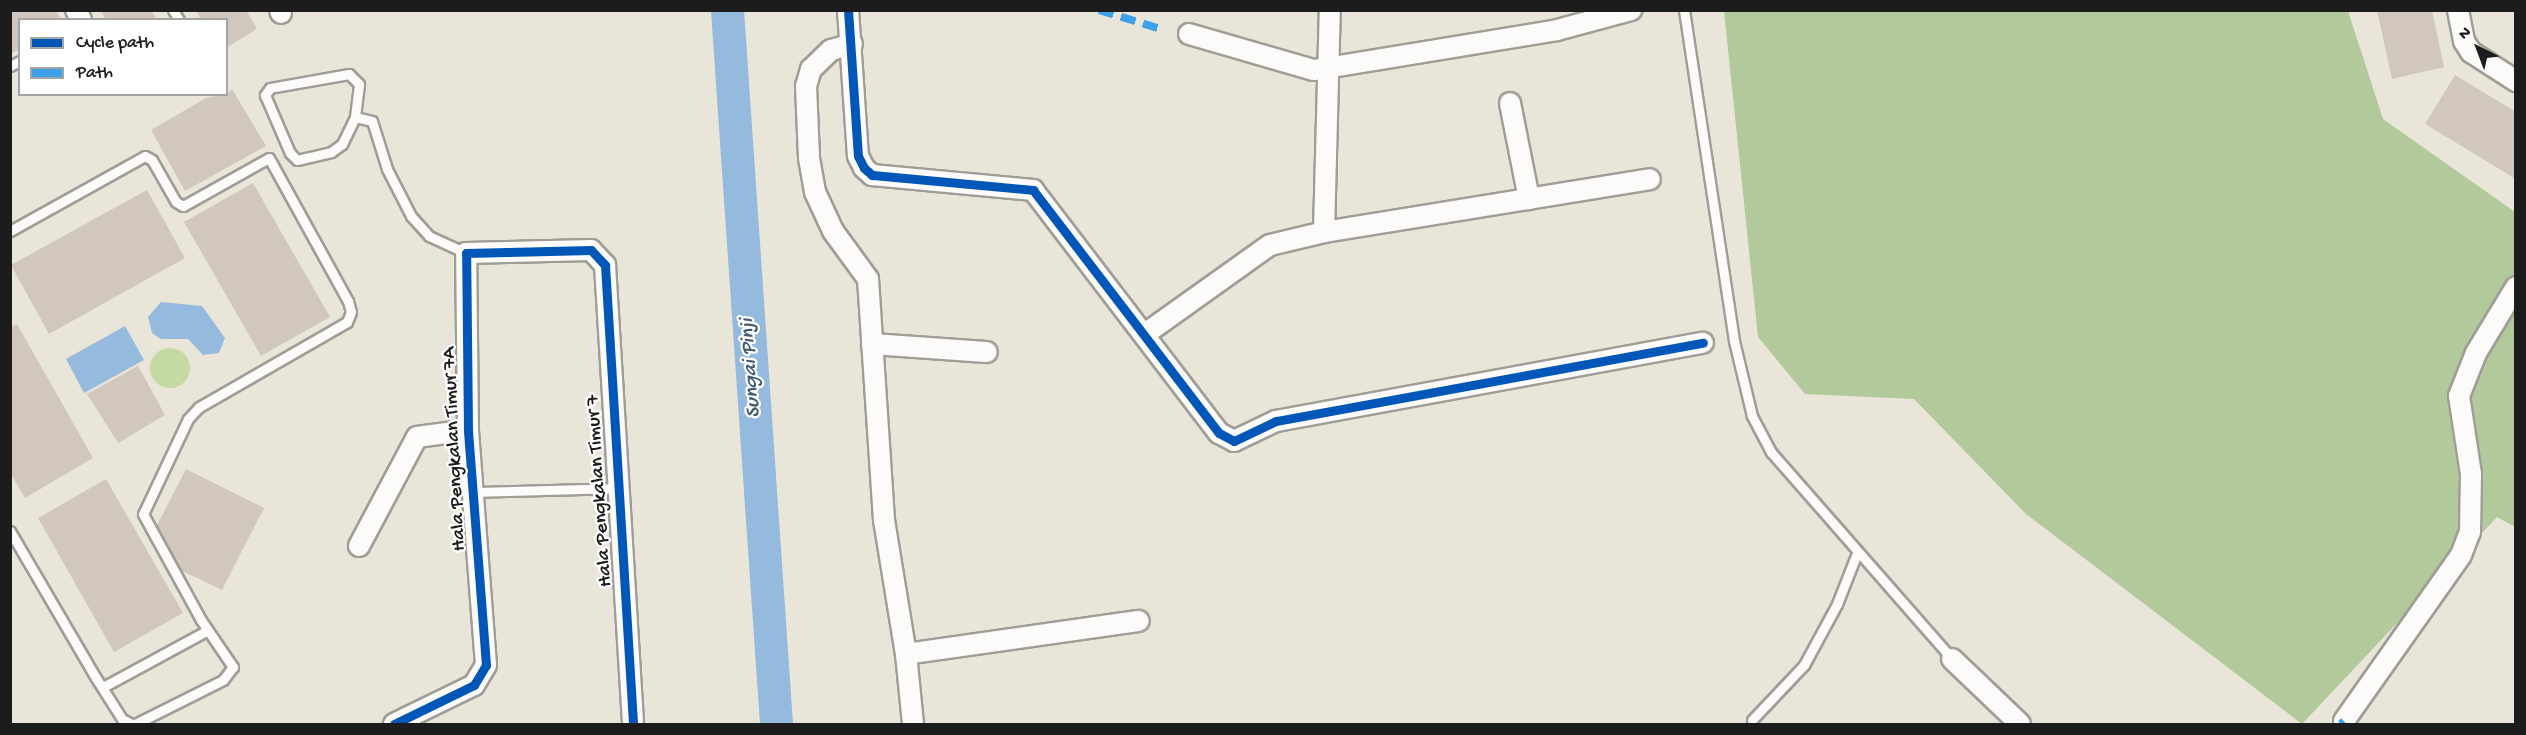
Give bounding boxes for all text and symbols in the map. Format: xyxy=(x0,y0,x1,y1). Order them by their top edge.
legend xyxy=(18,18,228,96)
north arrow xyxy=(2448,18,2508,78)
text: N xyxy=(2455,24,2476,45)
text: Cycle path xyxy=(76,33,154,54)
text: Path xyxy=(76,63,113,84)
water label: Sungai Pinji xyxy=(736,318,768,418)
street label: Hala Pengkalan Timur 7A xyxy=(438,346,472,552)
street label: Hala Pengkalan Timur 7 xyxy=(581,394,619,588)

